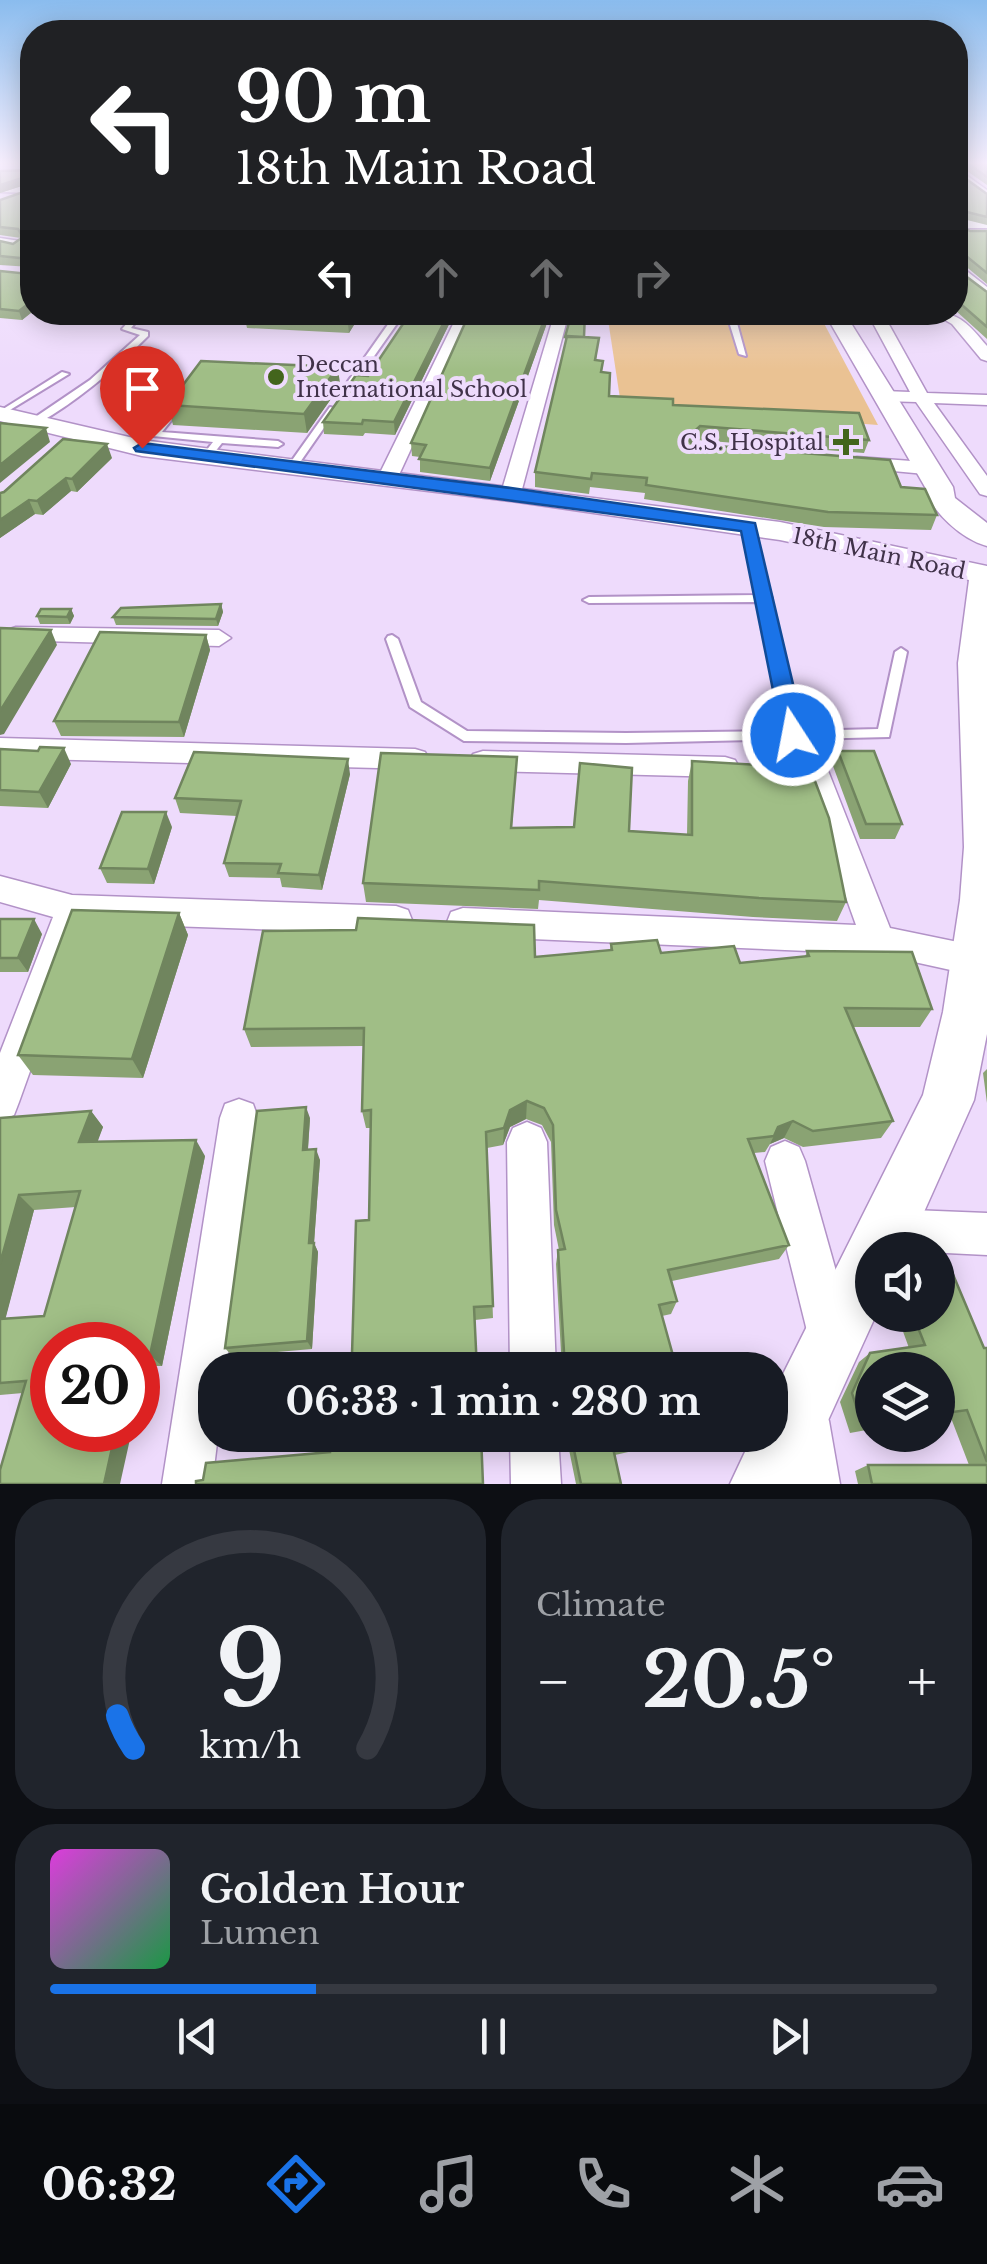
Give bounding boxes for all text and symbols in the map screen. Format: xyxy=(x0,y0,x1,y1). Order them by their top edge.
text: 90 m xyxy=(235,54,431,141)
icon: left xyxy=(70,60,200,190)
text: 18th Main Road xyxy=(235,140,596,196)
icon: left xyxy=(309,250,364,305)
icon: ahead xyxy=(414,250,469,305)
icon: ahead xyxy=(519,250,574,305)
icon: right xyxy=(624,250,679,305)
pin xyxy=(100,346,185,449)
place label: Deccan International School xyxy=(296,351,527,403)
icon: arrive xyxy=(115,361,170,416)
marker: Deccan International School xyxy=(265,366,287,388)
place label: C.S. Hospital xyxy=(680,429,824,456)
marker: C.S. Hospital xyxy=(833,429,859,455)
street label: 18th Main Road xyxy=(790,522,968,585)
position arrow xyxy=(741,683,845,787)
map controls xyxy=(855,1232,955,1452)
button: sound xyxy=(855,1232,955,1332)
speed limit sign: 20 xyxy=(30,1322,160,1452)
button: layers xyxy=(855,1352,955,1452)
text: 06:33 · 1 min · 280 m xyxy=(285,1378,701,1425)
text: Climate xyxy=(536,1585,665,1625)
text: 9 xyxy=(215,1605,286,1734)
text: 20.5° xyxy=(642,1634,835,1727)
text: − xyxy=(536,1648,571,1716)
text: + xyxy=(907,1648,937,1716)
text: km/h xyxy=(200,1723,301,1768)
text: Golden Hour xyxy=(200,1866,464,1913)
text: Lumen xyxy=(200,1913,319,1953)
icon: previous xyxy=(170,2009,225,2064)
icon: pause xyxy=(466,2009,521,2064)
icon: next xyxy=(762,2009,817,2064)
icon: directions xyxy=(261,2149,331,2219)
icon: music xyxy=(414,2149,484,2219)
icon: phone xyxy=(568,2149,638,2219)
icon: climate xyxy=(722,2149,792,2219)
icon: car xyxy=(875,2149,945,2219)
text: 06:32 xyxy=(42,2156,177,2212)

